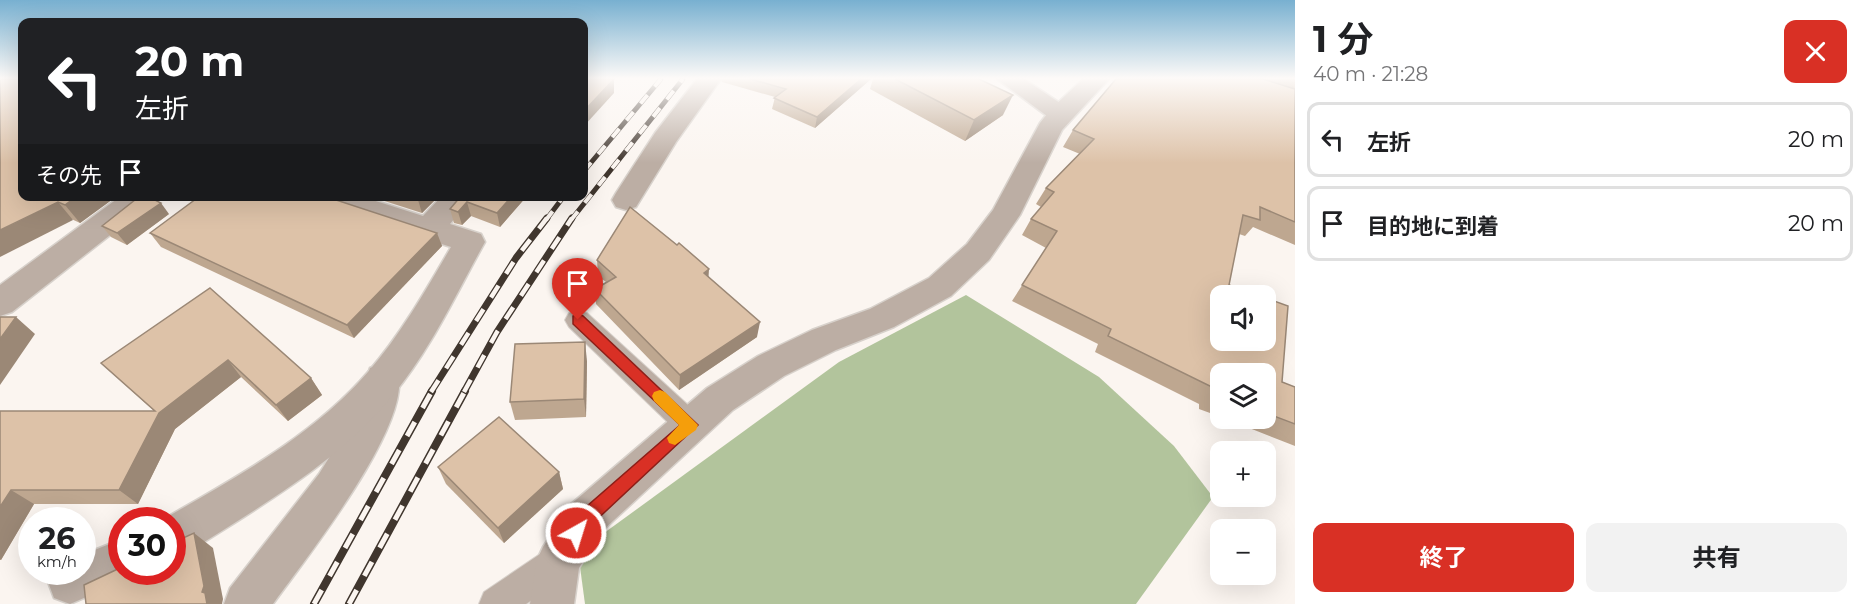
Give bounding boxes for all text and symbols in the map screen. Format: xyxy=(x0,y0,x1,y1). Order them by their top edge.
text: 1 分 xyxy=(1313,17,1373,61)
button: close xyxy=(1784,20,1847,83)
text: 20 m xyxy=(135,35,244,87)
icon: left xyxy=(36,42,114,120)
text: 40 m · 21:28 xyxy=(1313,62,1428,86)
text: 左折 xyxy=(135,92,189,125)
icon: left xyxy=(1316,123,1349,156)
text: 20 m xyxy=(1788,126,1844,153)
text: 左折 xyxy=(1367,129,1411,156)
icon: arrive xyxy=(114,156,147,189)
text: その先 xyxy=(36,162,102,189)
icon: arrive xyxy=(1316,207,1349,240)
text: 20 m xyxy=(1788,210,1844,237)
text: 目的地に到着 xyxy=(1367,213,1499,240)
pin xyxy=(552,258,603,320)
icon: arrive xyxy=(561,267,594,300)
map controls xyxy=(1210,285,1276,585)
button: sound xyxy=(1210,285,1276,351)
button: layers xyxy=(1210,363,1276,429)
button: + xyxy=(1210,441,1276,507)
position arrow xyxy=(544,501,608,565)
speed limit sign: 30 xyxy=(108,507,186,585)
button: − xyxy=(1210,519,1276,585)
text: 26 xyxy=(39,520,75,557)
button: 終了 xyxy=(1313,523,1574,592)
button: 共有 xyxy=(1586,523,1847,592)
text: km/h xyxy=(37,552,77,571)

